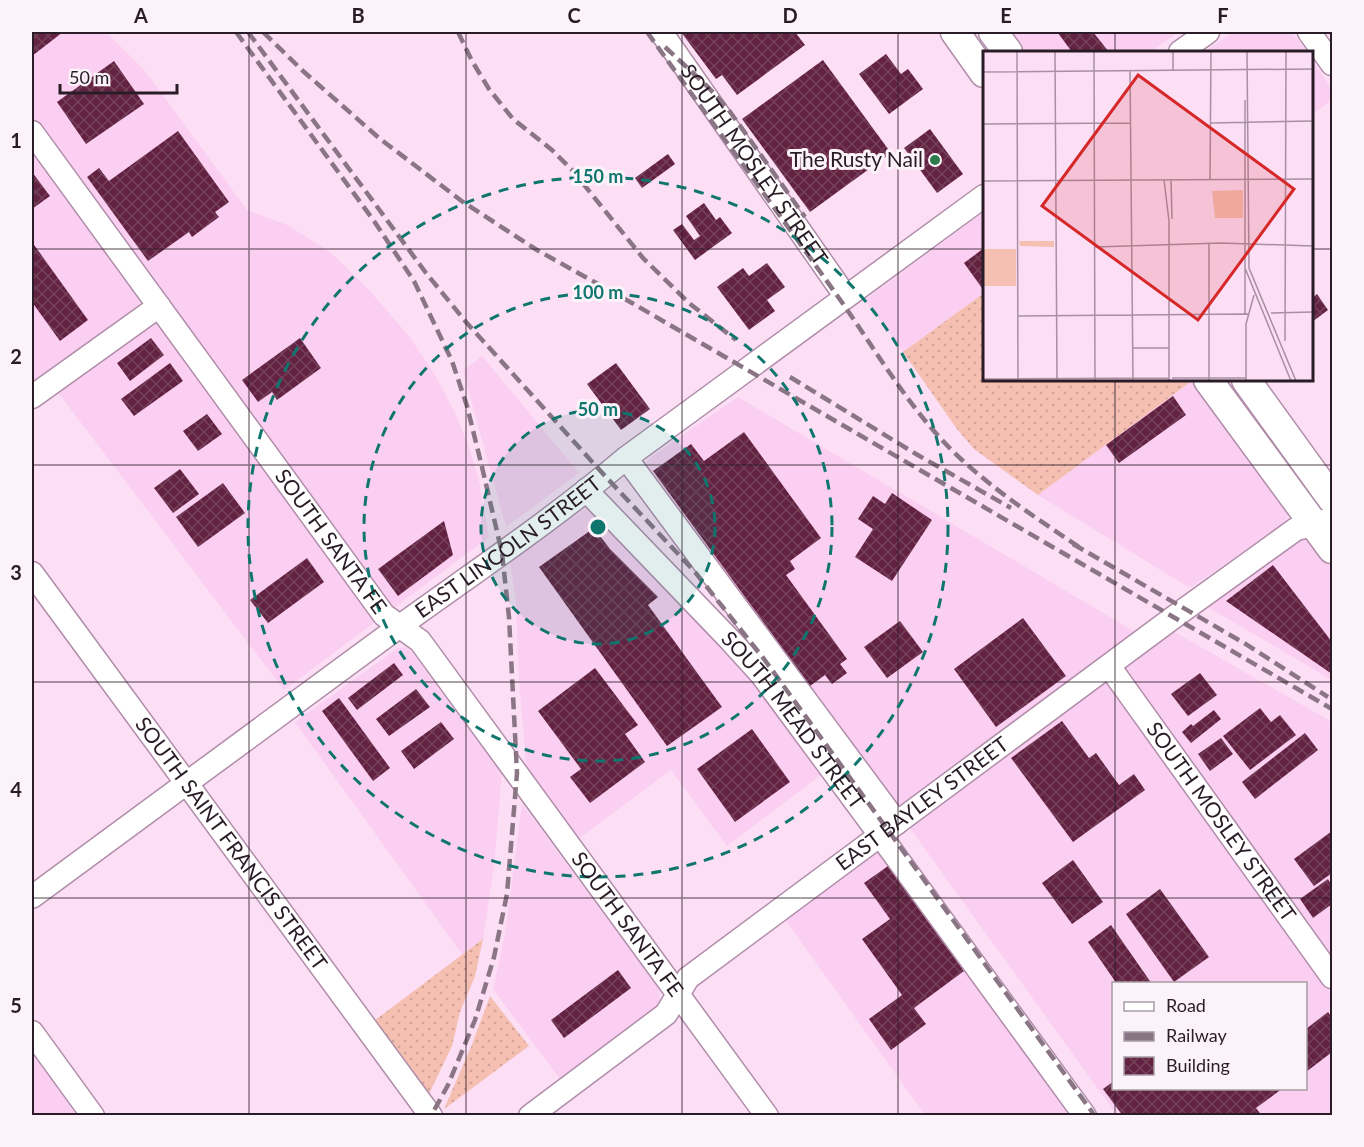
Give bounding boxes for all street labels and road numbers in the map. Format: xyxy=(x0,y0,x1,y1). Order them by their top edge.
street label: SOUTH MOSLEY STREET xyxy=(676,59,834,270)
street label: SOUTH SANTA FE xyxy=(271,464,393,618)
street label: EAST LINCOLN STREET xyxy=(410,469,606,622)
street label: SOUTH MEAD STREET xyxy=(717,625,871,814)
street label: SOUTH SAINT FRANCIS STREET xyxy=(131,711,334,975)
street label: SOUTH MOSLEY STREET xyxy=(1142,717,1302,926)
street label: EAST BAYLEY STREET xyxy=(830,730,1013,875)
street label: SOUTH SANTA FE xyxy=(567,846,689,1001)

